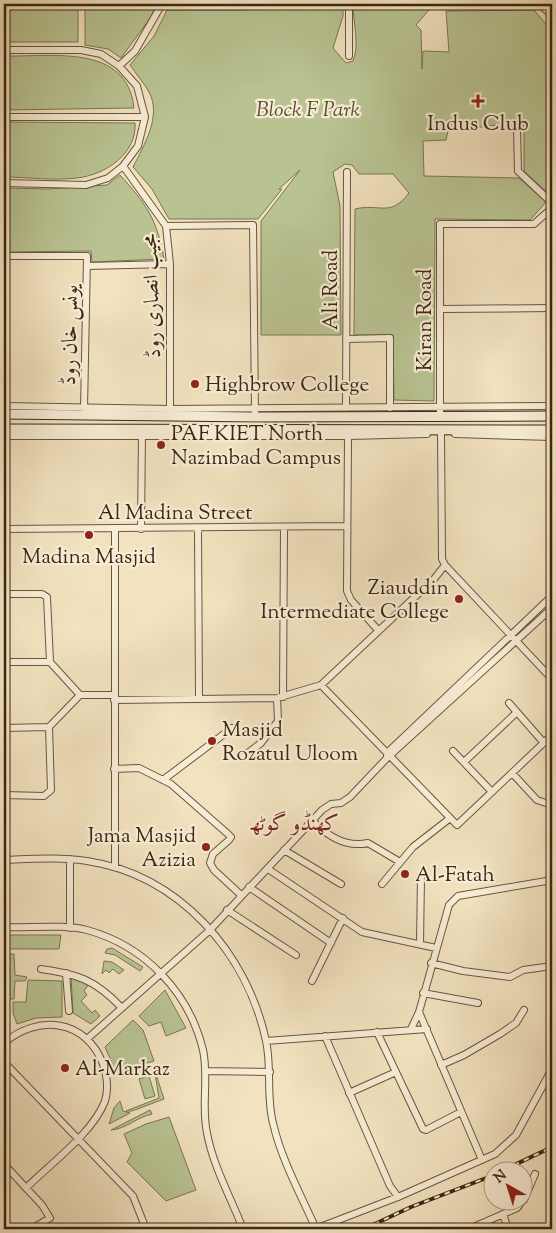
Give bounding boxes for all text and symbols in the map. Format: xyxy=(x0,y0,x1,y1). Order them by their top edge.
marker: Indus Club xyxy=(471,94,485,108)
park label: Block F Park xyxy=(256,96,361,126)
place label: Indus Club xyxy=(427,110,529,140)
street label: مجیب انصاری روڈ xyxy=(136,233,170,359)
street label: Ali Road xyxy=(317,250,347,330)
street label: Kiran Road xyxy=(411,269,441,371)
street label: یونس خان روڈ xyxy=(55,283,87,386)
place label: Highbrow College xyxy=(205,371,369,401)
marker: Highbrow College xyxy=(189,378,201,390)
place label: PAF KIET North Nazimbad Campus xyxy=(171,420,341,474)
marker: PAF KIET North Nazimbad Campus xyxy=(155,439,167,451)
street label: Al Madina Street xyxy=(98,499,252,529)
marker: Madina Masjid xyxy=(83,529,95,541)
place label: Madina Masjid xyxy=(22,543,156,573)
place label: Ziauddin Intermediate College xyxy=(260,574,449,628)
marker: Ziauddin Intermediate College xyxy=(453,593,465,605)
place label: Masjid Rozatul Uloom xyxy=(222,716,358,770)
marker: Masjid Rozatul Uloom xyxy=(206,735,218,747)
district label: کھنڈو گوٹھ xyxy=(249,809,339,841)
place label: Jama Masjid Azizia xyxy=(87,822,196,876)
marker: Jama Masjid Azizia xyxy=(200,841,212,853)
place label: Al-Fatah xyxy=(415,861,495,891)
marker: Al-Fatah xyxy=(399,868,411,880)
place label: Al-Markaz xyxy=(75,1055,170,1085)
marker: Al-Markaz xyxy=(59,1062,71,1074)
north arrow xyxy=(484,1160,534,1210)
text: N xyxy=(490,1166,512,1189)

